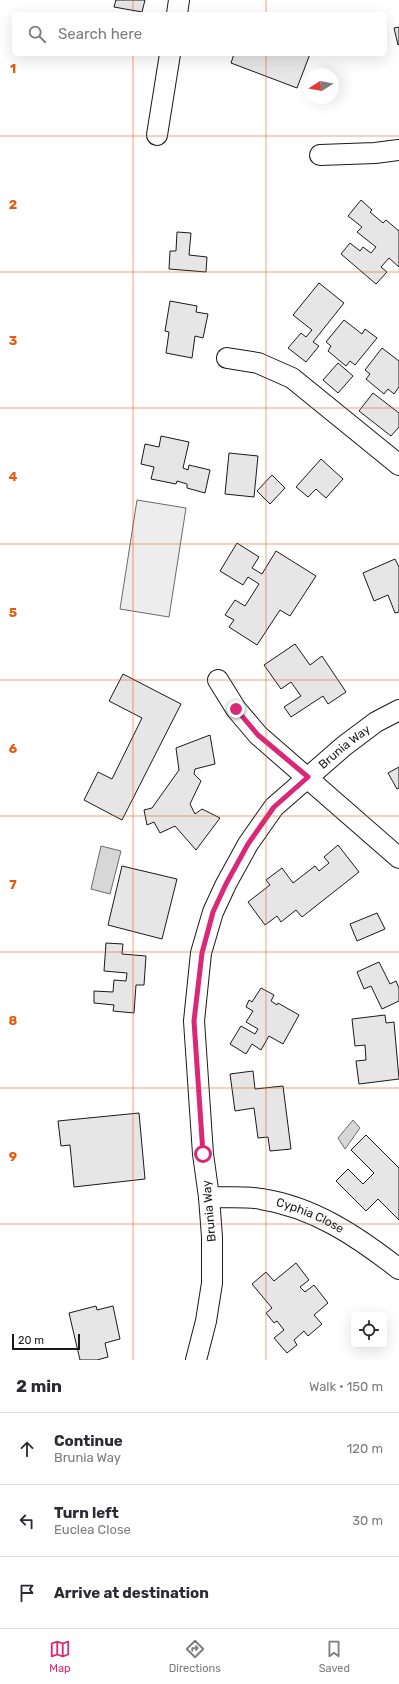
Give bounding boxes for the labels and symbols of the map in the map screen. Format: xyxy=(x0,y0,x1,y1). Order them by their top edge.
text: 1 xyxy=(10,61,16,76)
north arrow xyxy=(303,68,339,104)
text: 2 xyxy=(9,197,17,212)
text: 3 xyxy=(9,333,18,348)
text: 4 xyxy=(9,469,18,484)
text: 5 xyxy=(9,605,17,620)
route end xyxy=(227,700,245,718)
street label: Brunia Way xyxy=(316,722,373,772)
text: 6 xyxy=(9,741,18,756)
text: 7 xyxy=(9,877,17,892)
text: 8 xyxy=(9,1013,18,1028)
route start xyxy=(194,1145,212,1163)
text: 9 xyxy=(9,1149,17,1164)
street label: Brunia Way xyxy=(199,1179,219,1242)
street label: Cyphia Close xyxy=(275,1195,347,1236)
scale bar xyxy=(12,1332,80,1351)

